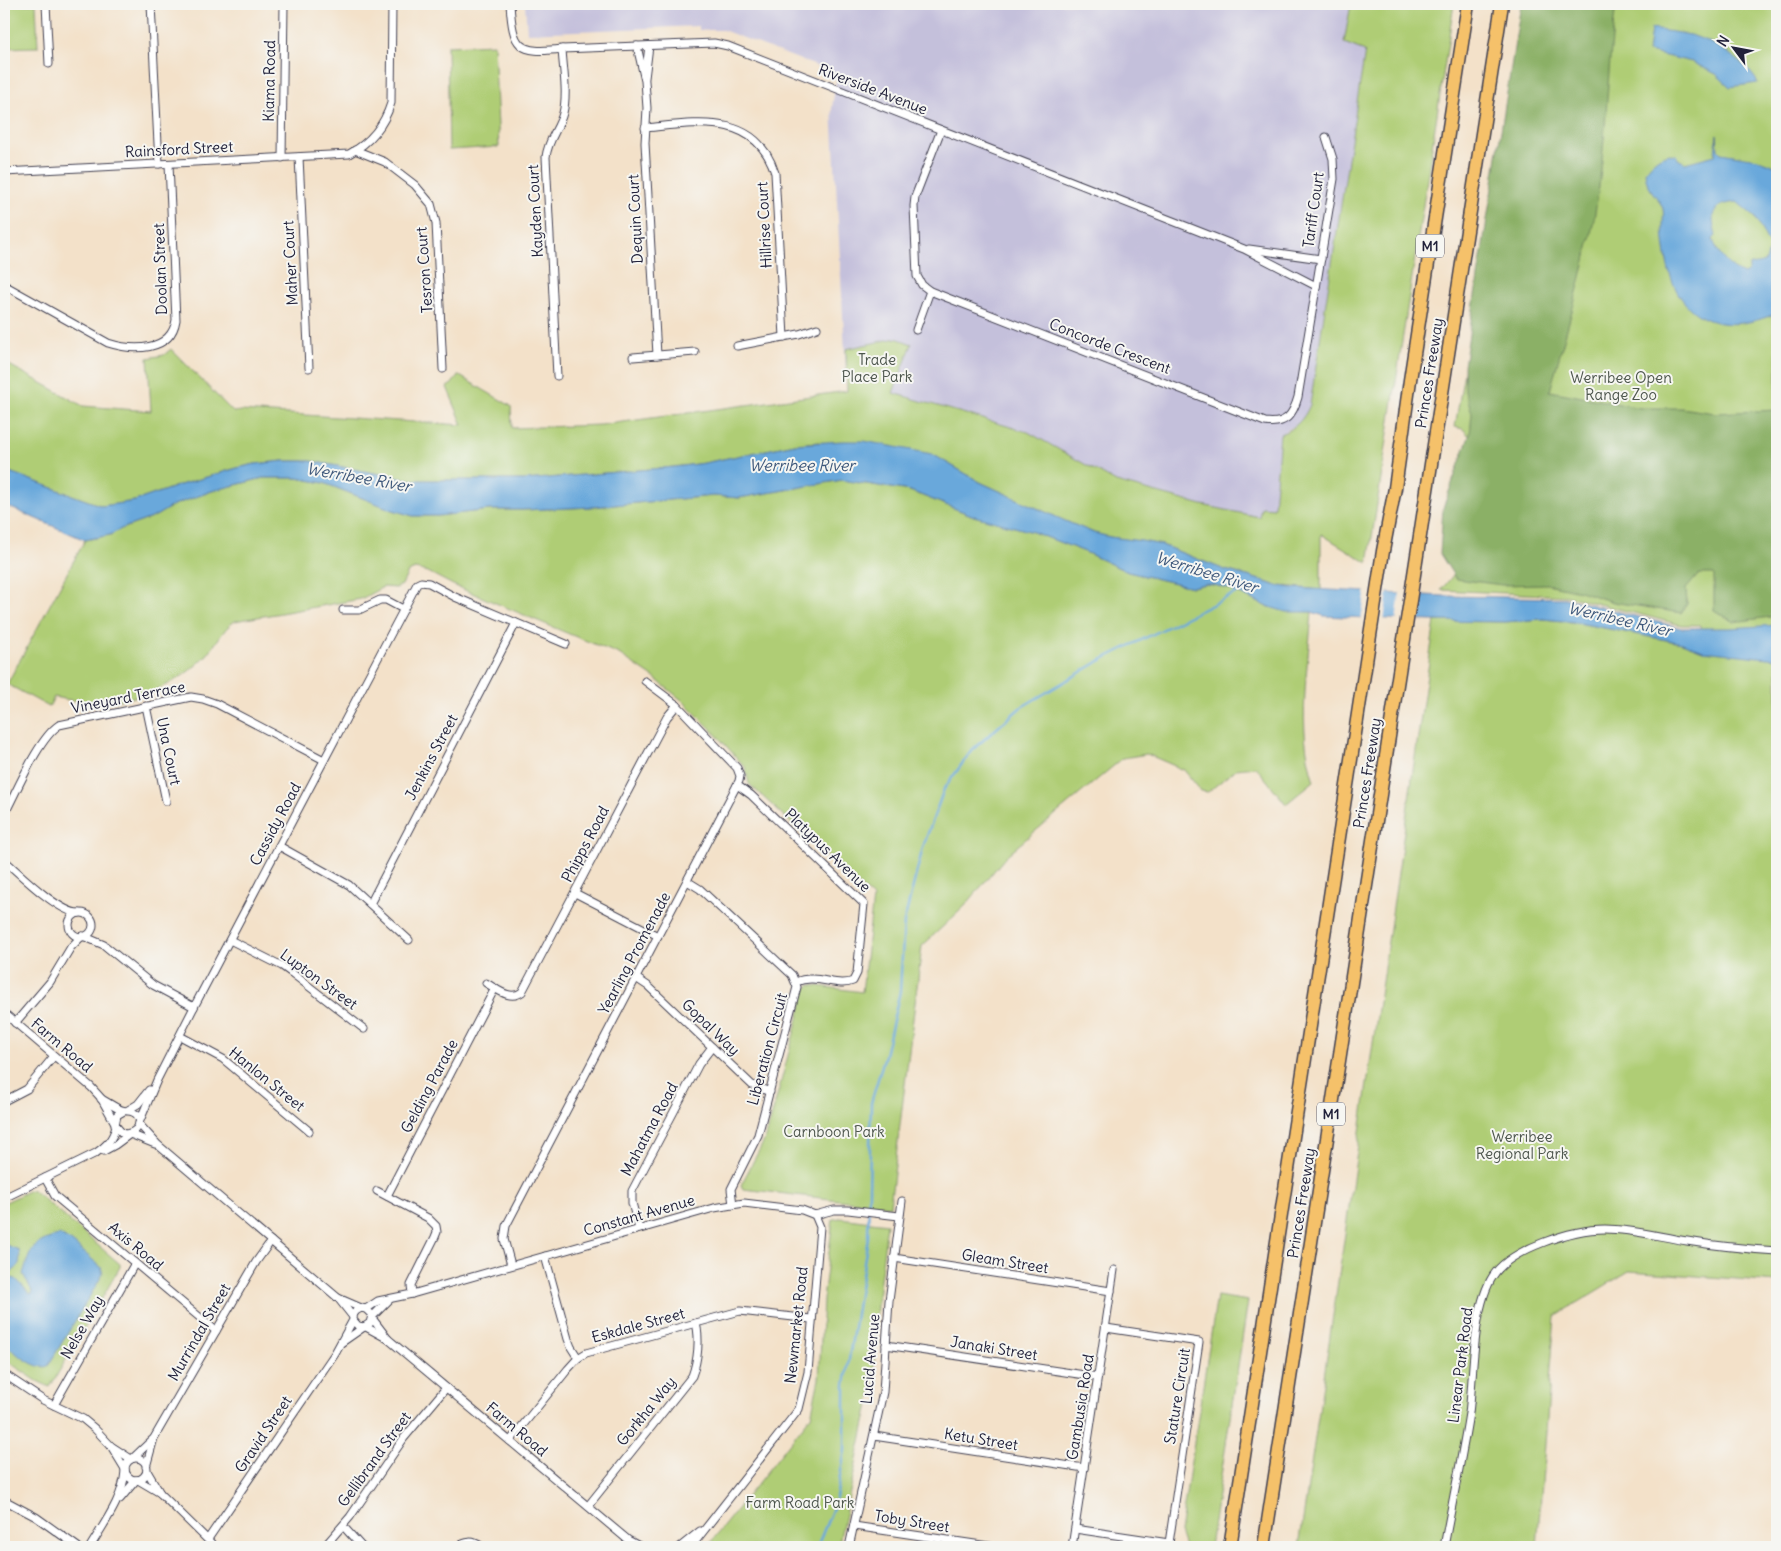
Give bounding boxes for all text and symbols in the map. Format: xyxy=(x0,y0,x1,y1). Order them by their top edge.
north arrow xyxy=(1708,22,1758,72)
text: N xyxy=(1713,32,1733,50)
street label: Kiama Road xyxy=(259,40,279,122)
street label: Riverside Avenue xyxy=(816,59,930,119)
street label: Rainsford Street xyxy=(124,137,234,161)
street label: Kayden Court xyxy=(523,164,547,258)
street label: Tariff Court xyxy=(1298,171,1328,249)
street label: Dequin Court xyxy=(623,174,647,264)
street label: Hillrise Court xyxy=(752,181,776,269)
street label: Maher Court xyxy=(278,220,302,306)
street label: Doolan Street xyxy=(149,223,171,315)
street label: Tesron Court xyxy=(412,226,436,314)
road number: M1 xyxy=(1416,235,1444,258)
street label: Concorde Crescent xyxy=(1047,314,1173,378)
street label: Princes Freeway xyxy=(1411,316,1447,430)
park label: Trade Place Park xyxy=(842,350,913,386)
park label: Werribee Open Range Zoo xyxy=(1570,368,1672,404)
water label: Werribee River xyxy=(749,455,857,475)
water label: Werribee River xyxy=(305,458,415,496)
water label: Werribee River xyxy=(1153,547,1263,598)
water label: Werribee River xyxy=(1566,597,1676,641)
street label: Vineyard Terrace xyxy=(69,677,187,717)
street label: Jenkins Street xyxy=(400,711,462,803)
street label: Una Court xyxy=(153,715,185,787)
street label: Princes Freeway xyxy=(1349,716,1385,830)
street label: Cassidy Road xyxy=(245,779,305,869)
street label: Phipps Road xyxy=(557,802,613,885)
street label: Platypus Avenue xyxy=(781,804,875,896)
street label: Yearling Promenade xyxy=(594,889,674,1017)
street label: Lupton Street xyxy=(277,945,361,1013)
street label: Liberation Circuit xyxy=(743,991,791,1107)
street label: Gopal Way xyxy=(678,995,744,1059)
street label: Farm Road xyxy=(27,1014,97,1076)
street label: Gelding Parade xyxy=(396,1036,462,1136)
street label: Hanlon Street xyxy=(225,1043,309,1115)
street label: Mahatma Road xyxy=(616,1079,682,1179)
road number: M1 xyxy=(1317,1102,1345,1126)
park label: Carnboon Park xyxy=(783,1122,885,1141)
park label: Werribee Regional Park xyxy=(1476,1127,1569,1163)
street label: Princes Freeway xyxy=(1283,1146,1319,1260)
street label: Constant Avenue xyxy=(581,1190,697,1240)
street label: Axis Road xyxy=(105,1218,167,1275)
street label: Gleam Street xyxy=(960,1245,1050,1277)
street label: Newmarket Road xyxy=(780,1265,812,1384)
street label: Murrindal Street xyxy=(163,1280,235,1384)
street label: Nelse Way xyxy=(56,1292,108,1362)
street label: Eskdale Street xyxy=(589,1303,687,1347)
street label: Linear Park Road xyxy=(1443,1306,1477,1424)
street label: Lucid Avenue xyxy=(857,1313,883,1405)
street label: Janaki Street xyxy=(949,1332,1039,1364)
street label: Stature Circuit xyxy=(1160,1347,1194,1445)
street label: Gambusia Road xyxy=(1062,1352,1098,1461)
street label: Gorkha Way xyxy=(612,1372,680,1450)
street label: Gravid Street xyxy=(230,1392,296,1476)
street label: Farm Road xyxy=(482,1398,552,1460)
street label: Gellibrand Street xyxy=(333,1408,415,1510)
street label: Ketu Street xyxy=(943,1424,1019,1454)
park label: Farm Road Park xyxy=(746,1493,855,1512)
street label: Toby Street xyxy=(873,1506,951,1536)

